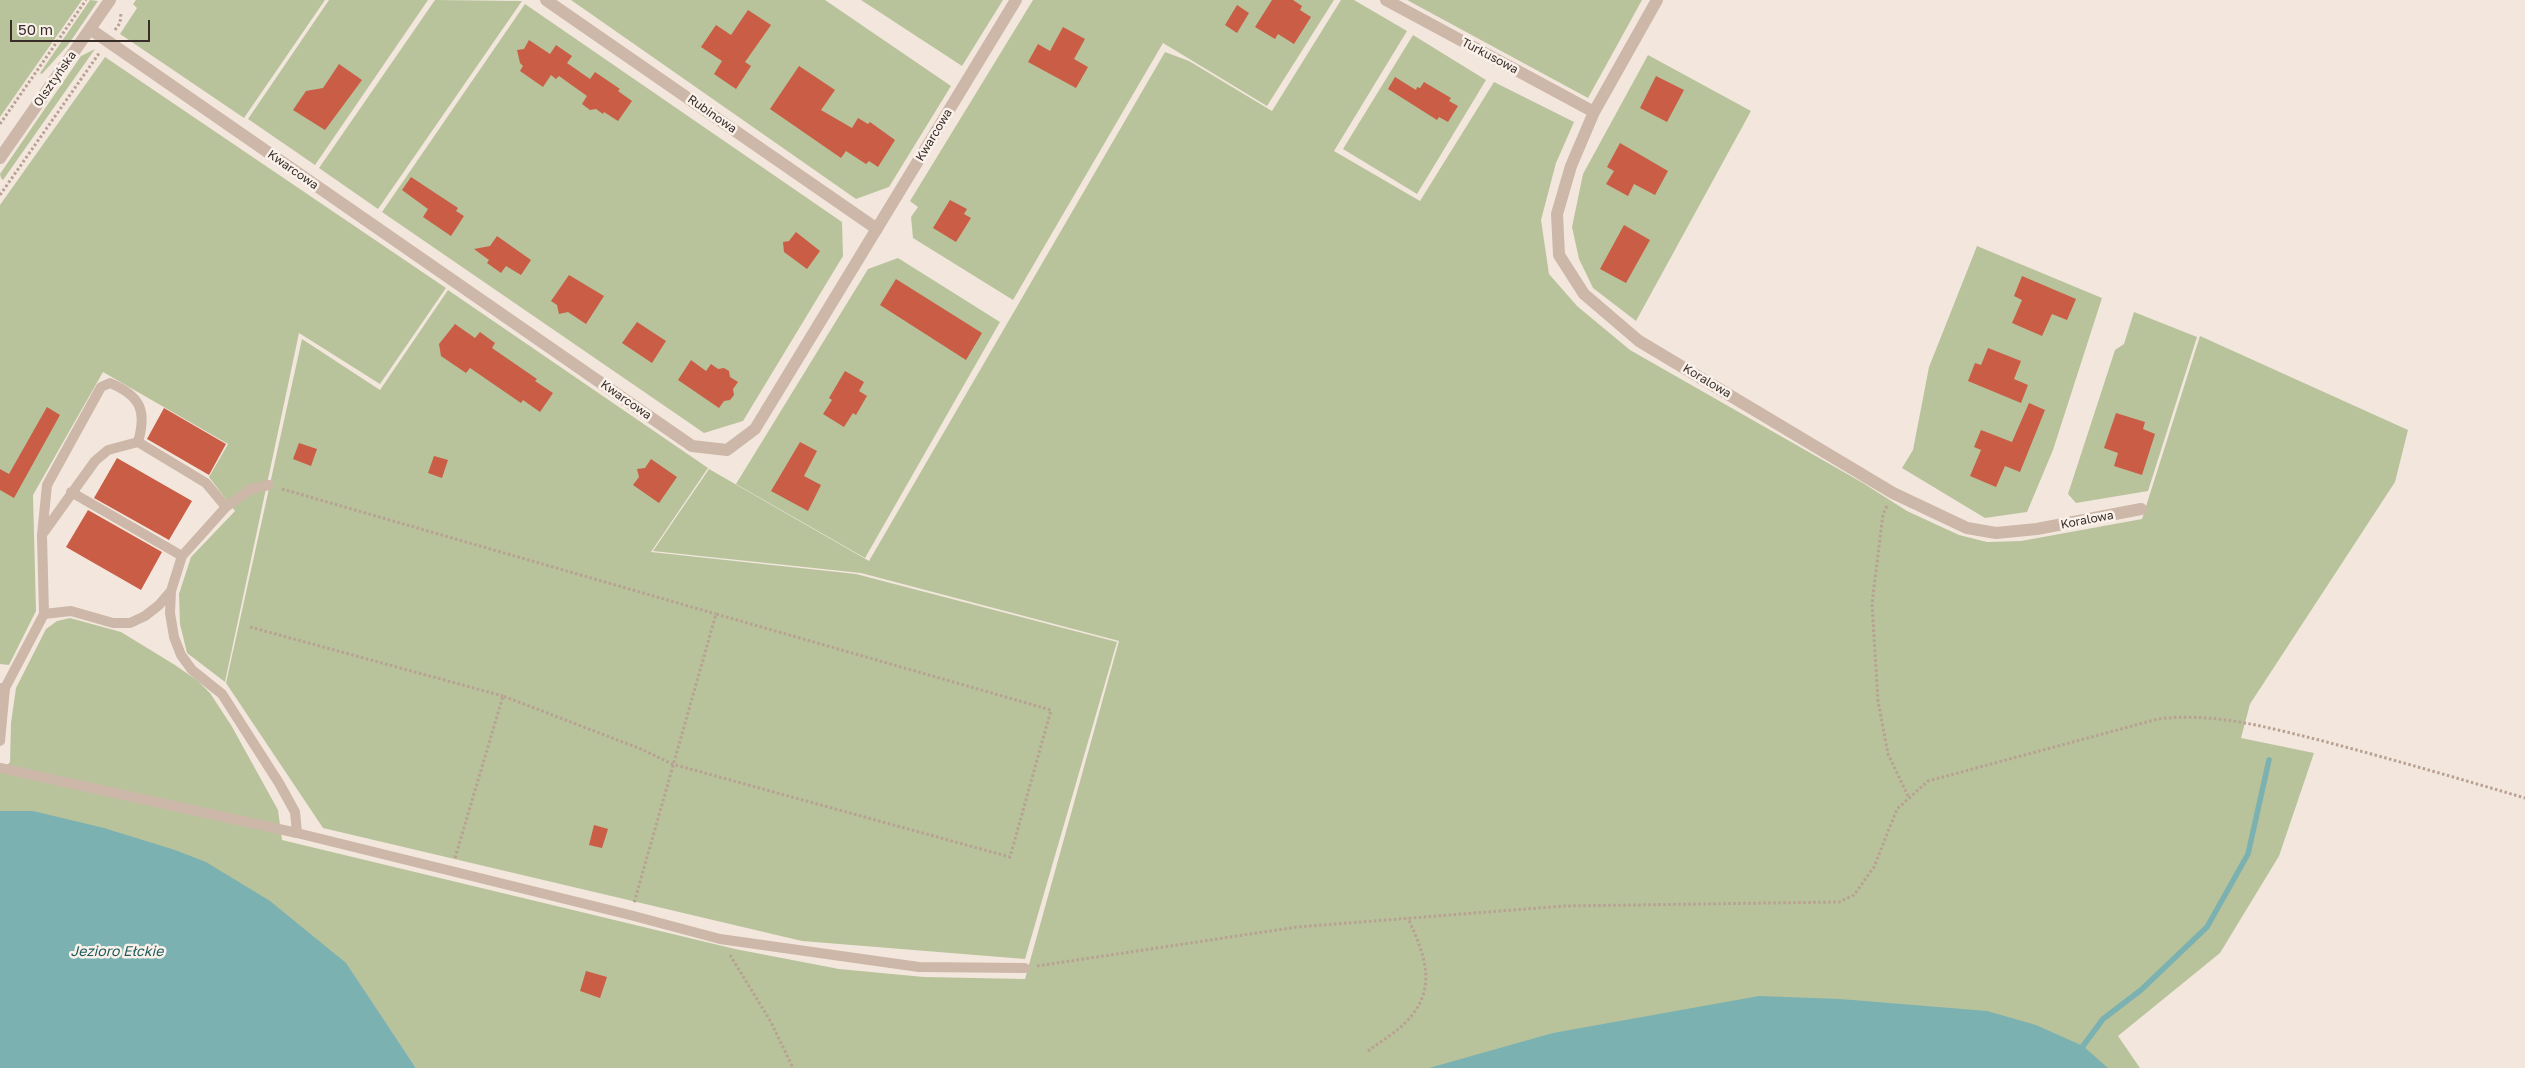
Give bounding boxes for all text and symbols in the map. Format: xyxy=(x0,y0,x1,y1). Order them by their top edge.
scale bar xyxy=(12,10,152,42)
text: 50 m xyxy=(18,20,53,38)
street label: Turkusowa xyxy=(1459,35,1521,77)
street label: Olsztyńska xyxy=(31,49,79,109)
street label: Rubinowa xyxy=(685,92,739,136)
street label: Kwarcowa xyxy=(913,106,955,164)
street label: Kwarcowa xyxy=(265,147,321,193)
street label: Koralowa xyxy=(1680,361,1734,401)
street label: Kwarcowa xyxy=(598,377,654,423)
street label: Koralowa xyxy=(2059,508,2115,532)
water label: Jezioro Ełckie xyxy=(71,944,163,960)

